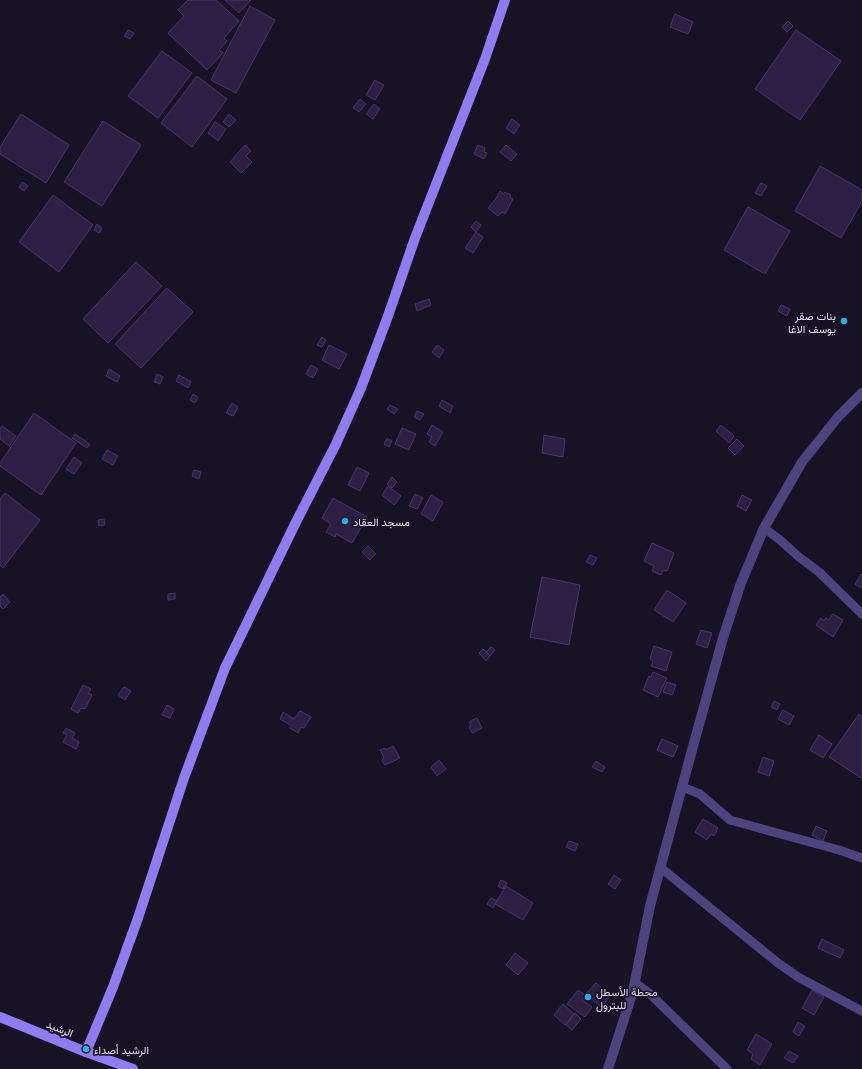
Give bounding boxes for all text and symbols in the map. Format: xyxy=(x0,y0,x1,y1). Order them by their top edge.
place label: بنات صقر يوسف الاغا xyxy=(788,309,836,336)
marker: بنات صقر يوسف الاغا xyxy=(839,316,849,326)
place label: مسجد العقاد xyxy=(353,515,410,529)
marker: مسجد العقاد xyxy=(340,516,350,526)
place label: محطة الأسطل للبترول xyxy=(596,985,658,1012)
marker: محطة الأسطل للبترول xyxy=(583,992,593,1002)
street label: الرشيد xyxy=(44,1017,75,1040)
place label: الرشيد أصداء xyxy=(94,1043,149,1057)
marker: الرشيد أصداء xyxy=(81,1044,91,1054)

